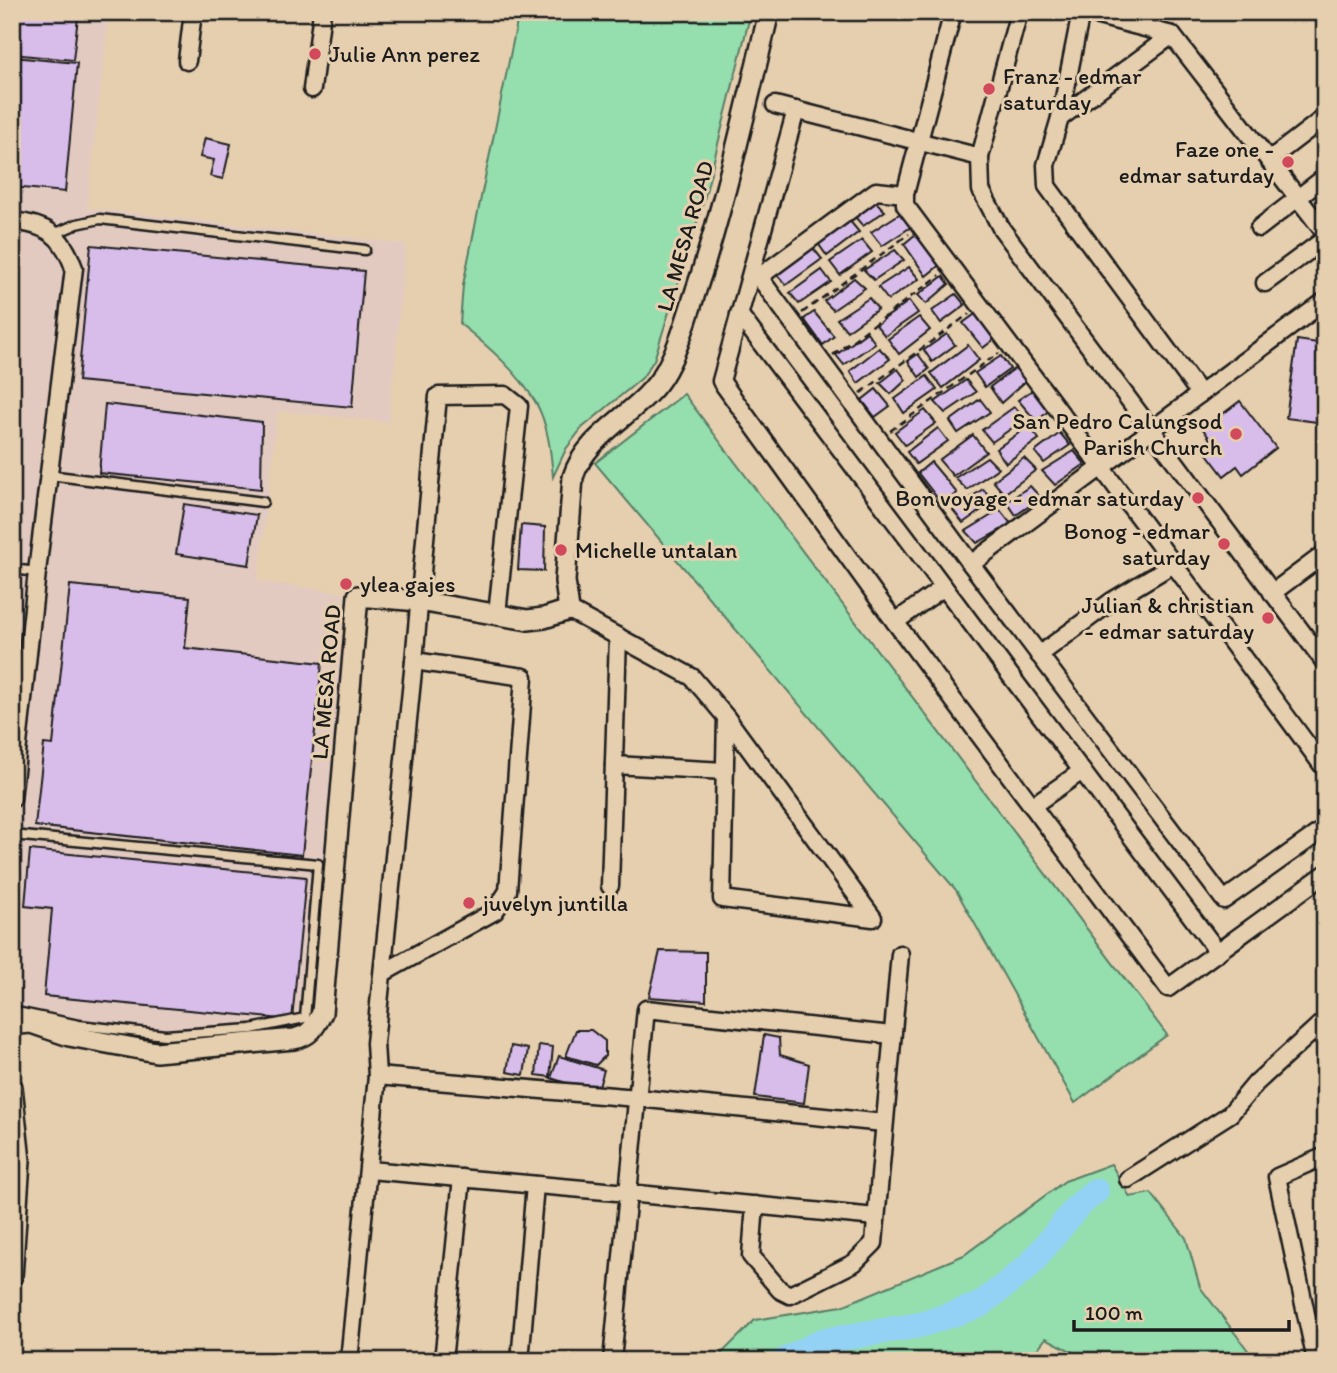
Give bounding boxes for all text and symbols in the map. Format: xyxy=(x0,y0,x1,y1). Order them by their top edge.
place label: Julie Ann perez xyxy=(329,40,480,68)
marker: Julie Ann perez xyxy=(307,46,323,62)
place label: Franz - edmar saturday xyxy=(1003,62,1141,116)
marker: Franz - edmar saturday xyxy=(981,81,997,97)
place label: Faze one - edmar saturday xyxy=(1119,135,1274,189)
marker: Faze one - edmar saturday xyxy=(1280,154,1296,170)
street label: LA MESA ROAD xyxy=(650,157,720,315)
place label: San Pedro Calungsod Parish Church xyxy=(1012,407,1223,461)
marker: San Pedro Calungsod Parish Church xyxy=(1228,426,1244,442)
place label: Bon voyage - edmar saturday xyxy=(895,484,1184,512)
marker: Bon voyage - edmar saturday xyxy=(1190,490,1206,506)
place label: Bonog - edmar saturday xyxy=(1064,517,1210,571)
place label: Michelle untalan xyxy=(575,536,737,564)
marker: Bonog - edmar saturday xyxy=(1216,536,1232,552)
marker: Michelle untalan xyxy=(553,542,569,558)
place label: ylea gajes xyxy=(360,570,455,598)
marker: ylea gajes xyxy=(338,576,354,592)
place label: Julian & christian - edmar saturday xyxy=(1082,591,1254,645)
street label: LA MESA ROAD xyxy=(305,603,347,761)
marker: Julian & christian - edmar saturday xyxy=(1260,610,1276,626)
place label: juvelyn juntilla xyxy=(482,889,628,917)
marker: juvelyn juntilla xyxy=(461,895,477,911)
scale bar xyxy=(1074,1289,1290,1333)
text: 100 m xyxy=(1085,1300,1143,1325)

